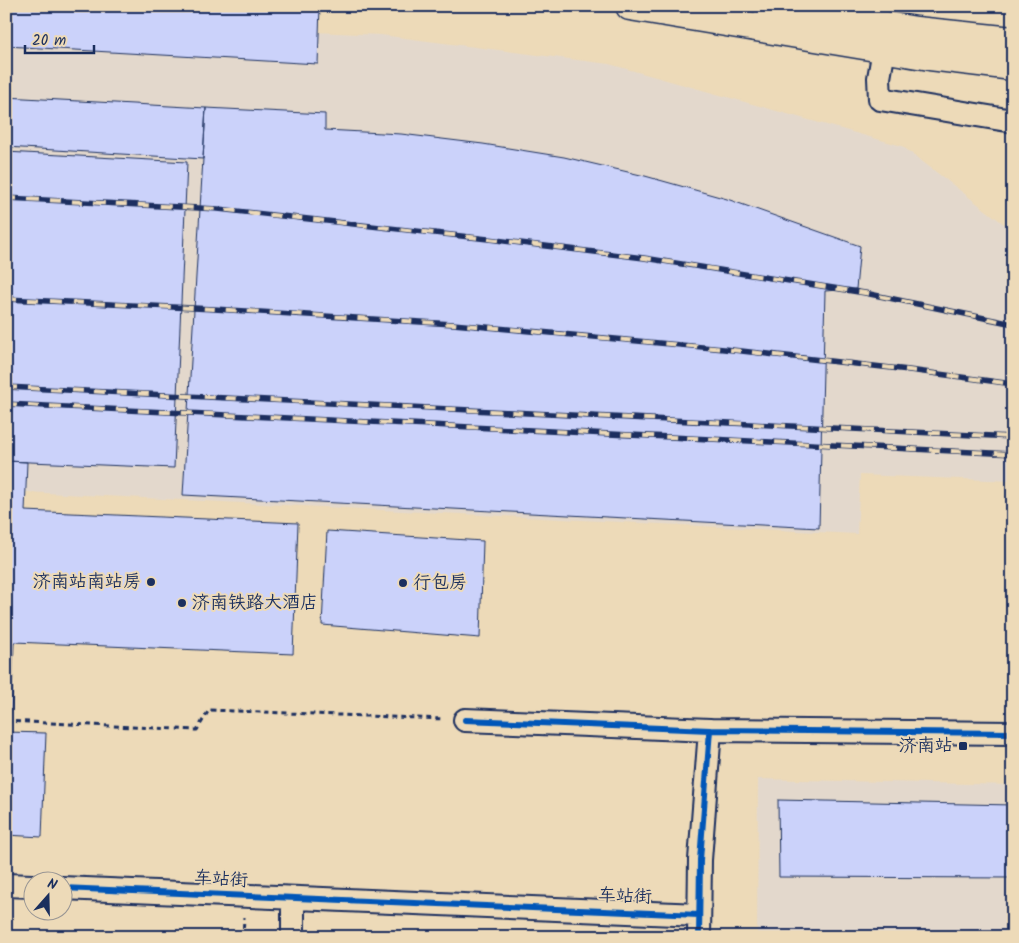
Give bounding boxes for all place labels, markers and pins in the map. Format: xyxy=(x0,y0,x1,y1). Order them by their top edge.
place label: 济南站南站房 xyxy=(33,568,141,597)
place label: 行包房 xyxy=(413,569,467,598)
marker: 济南站南站房 xyxy=(145,576,157,588)
marker: 行包房 xyxy=(397,577,409,589)
place label: 济南铁路大酒店 xyxy=(192,589,318,618)
marker: 济南铁路大酒店 xyxy=(176,597,188,609)
place label: 济南站 xyxy=(899,732,953,761)
marker: 济南站 xyxy=(957,740,969,752)

